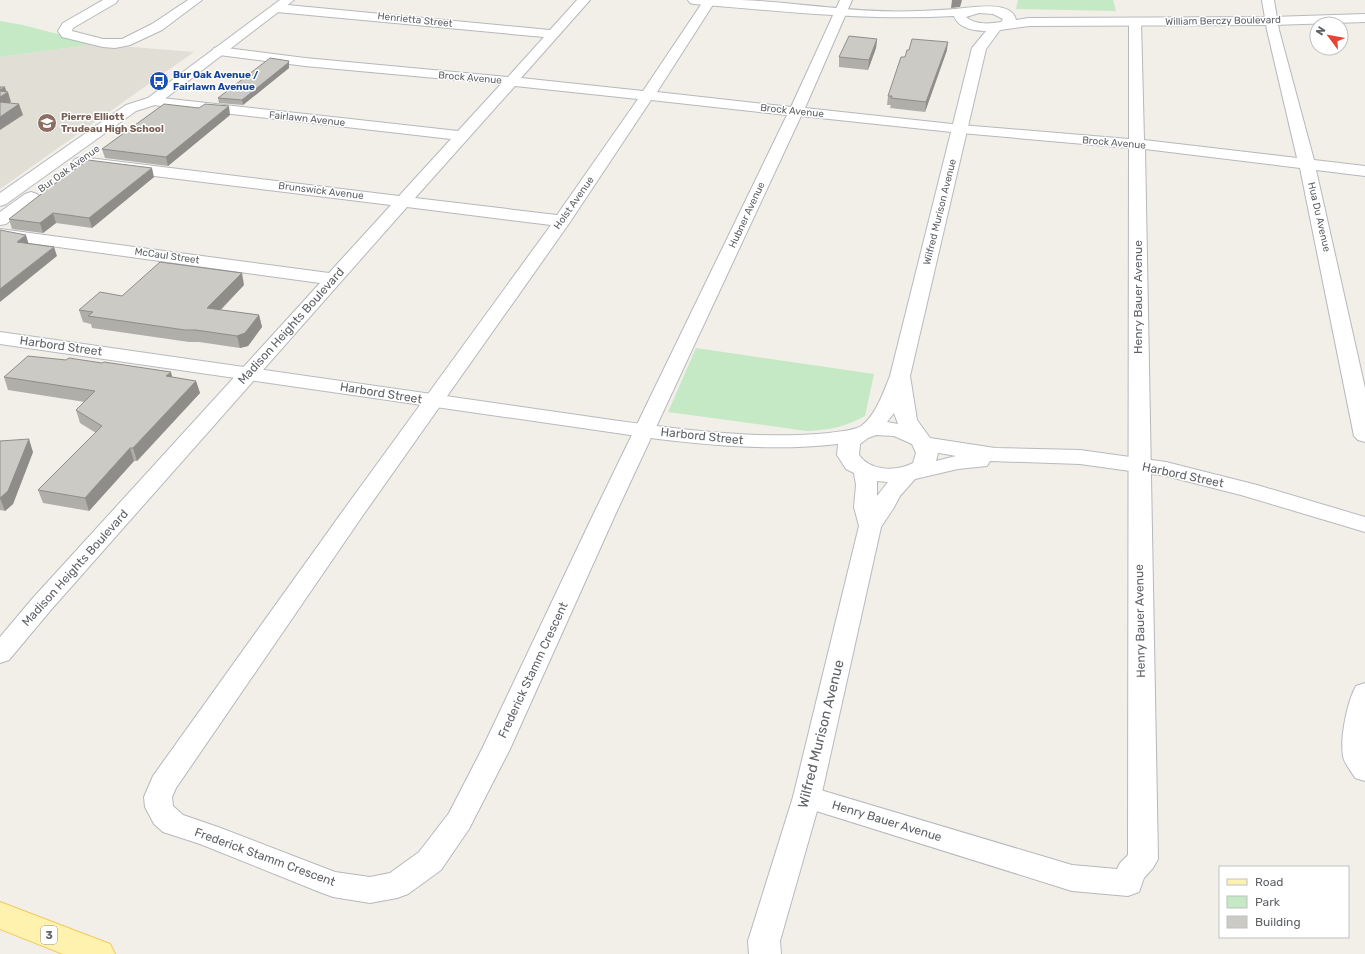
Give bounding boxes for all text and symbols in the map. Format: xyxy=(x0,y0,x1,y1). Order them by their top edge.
street label: Henrietta Street xyxy=(377,10,453,30)
street label: William Berczy Boulevard xyxy=(1165,14,1281,28)
north arrow xyxy=(1309,16,1349,56)
text: N xyxy=(1313,24,1329,38)
place label: Bur Oak Avenue / Fairlawn Avenue xyxy=(173,69,259,93)
street label: Brock Avenue xyxy=(438,69,503,87)
bus stop icon: Bur Oak Avenue / Fairlawn Avenue xyxy=(148,70,170,92)
street label: Brock Avenue xyxy=(760,102,825,120)
street label: Fairlawn Avenue xyxy=(268,109,346,129)
place label: Pierre Elliott Trudeau High School xyxy=(61,111,164,135)
school or university icon: Pierre Elliott Trudeau High School xyxy=(36,112,58,134)
street label: Brock Avenue xyxy=(1082,134,1147,152)
street label: Bur Oak Avenue xyxy=(36,142,102,195)
street label: Wilfred Murison Avenue xyxy=(921,157,959,266)
street label: Holst Avenue xyxy=(551,174,597,232)
street label: Brunswick Avenue xyxy=(278,180,365,202)
street label: Hubner Avenue xyxy=(726,180,768,250)
street label: Hua Du Avenue xyxy=(1305,181,1333,253)
street label: Henry Bauer Avenue xyxy=(1131,240,1145,354)
street label: McCaul Street xyxy=(134,246,200,267)
street label: Madison Heights Boulevard xyxy=(235,265,347,387)
street label: Harbord Street xyxy=(19,333,103,359)
street label: Harbord Street xyxy=(339,380,423,406)
street label: Harbord Street xyxy=(660,425,744,447)
street label: Harbord Street xyxy=(1141,460,1225,491)
street label: Madison Heights Boulevard xyxy=(19,507,131,629)
street label: Henry Bauer Avenue xyxy=(1132,564,1148,678)
street label: Frederick Stamm Crescent xyxy=(495,599,571,740)
street label: Wilfred Murison Avenue xyxy=(794,658,848,810)
street label: Henry Bauer Avenue xyxy=(830,798,944,844)
street label: Frederick Stamm Crescent xyxy=(193,825,337,889)
legend xyxy=(1219,866,1349,938)
text: Road xyxy=(1255,875,1283,889)
text: Park xyxy=(1255,895,1281,909)
text: Building xyxy=(1255,915,1301,929)
road number: 3 xyxy=(41,926,57,944)

